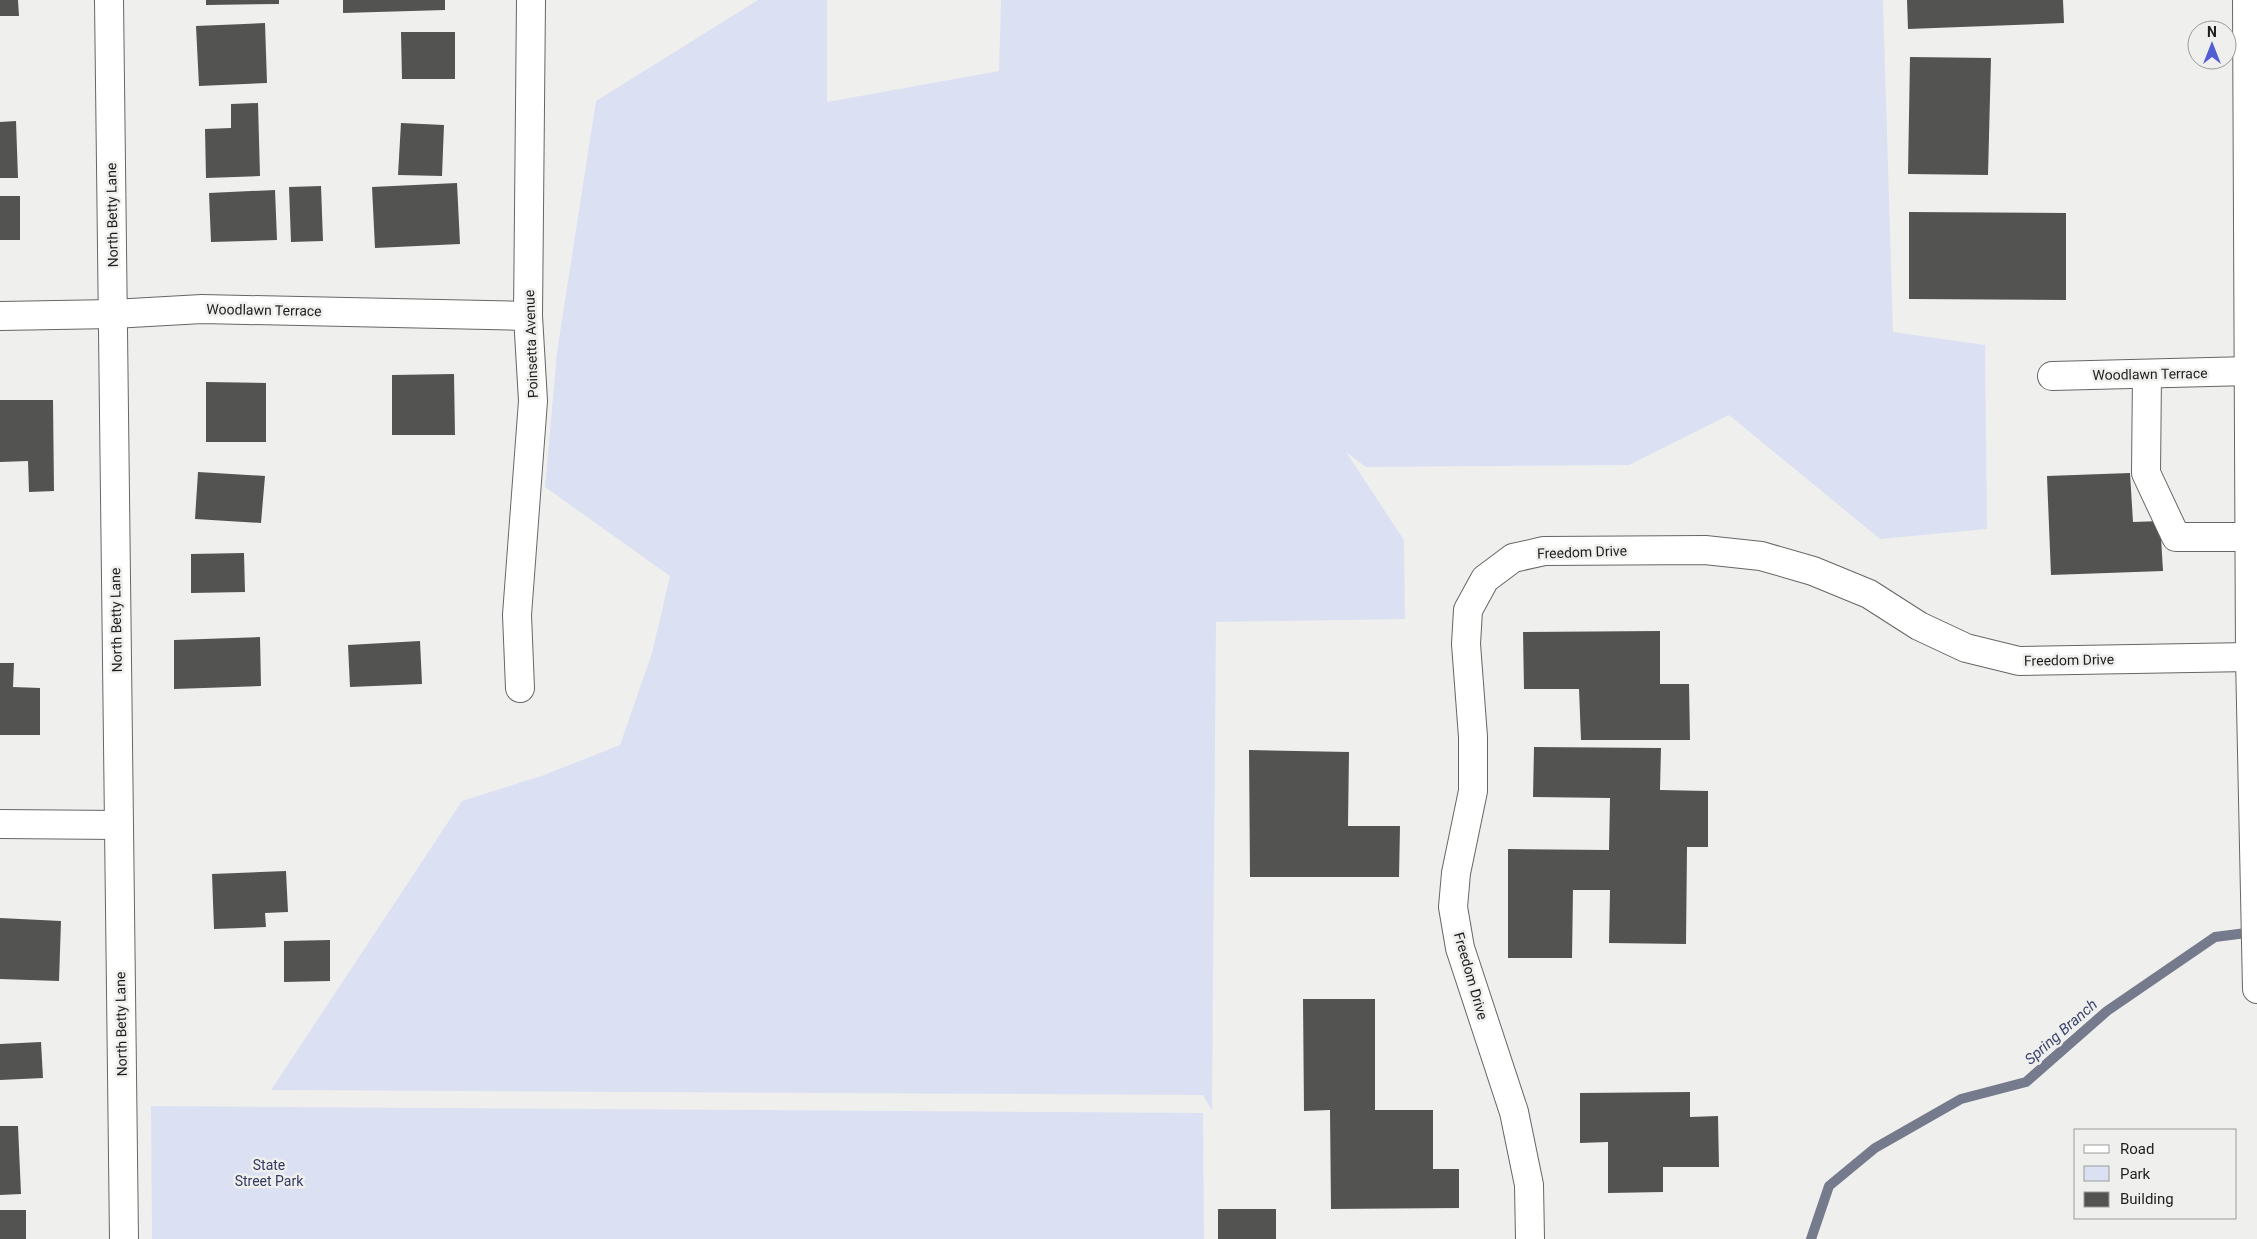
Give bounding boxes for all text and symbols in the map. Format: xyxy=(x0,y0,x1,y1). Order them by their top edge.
north arrow xyxy=(2187,20,2237,70)
text: N xyxy=(2207,24,2217,40)
street label: North Betty Lane xyxy=(103,163,121,267)
street label: Poinsetta Avenue xyxy=(521,289,541,399)
street label: Woodlawn Terrace xyxy=(206,301,322,319)
street label: Woodlawn Terrace xyxy=(2092,365,2208,383)
street label: Freedom Drive xyxy=(1537,542,1627,562)
street label: North Betty Lane xyxy=(107,568,125,672)
street label: Freedom Drive xyxy=(2024,651,2114,669)
street label: Freedom Drive xyxy=(1451,930,1491,1022)
street label: North Betty Lane xyxy=(112,972,130,1076)
water label: Spring Branch xyxy=(2021,996,2101,1068)
legend xyxy=(2074,1129,2237,1219)
text: Road xyxy=(2120,1140,2154,1158)
park label: State Street Park xyxy=(235,1157,304,1189)
text: Park xyxy=(2120,1165,2151,1183)
text: Building xyxy=(2120,1190,2174,1208)

